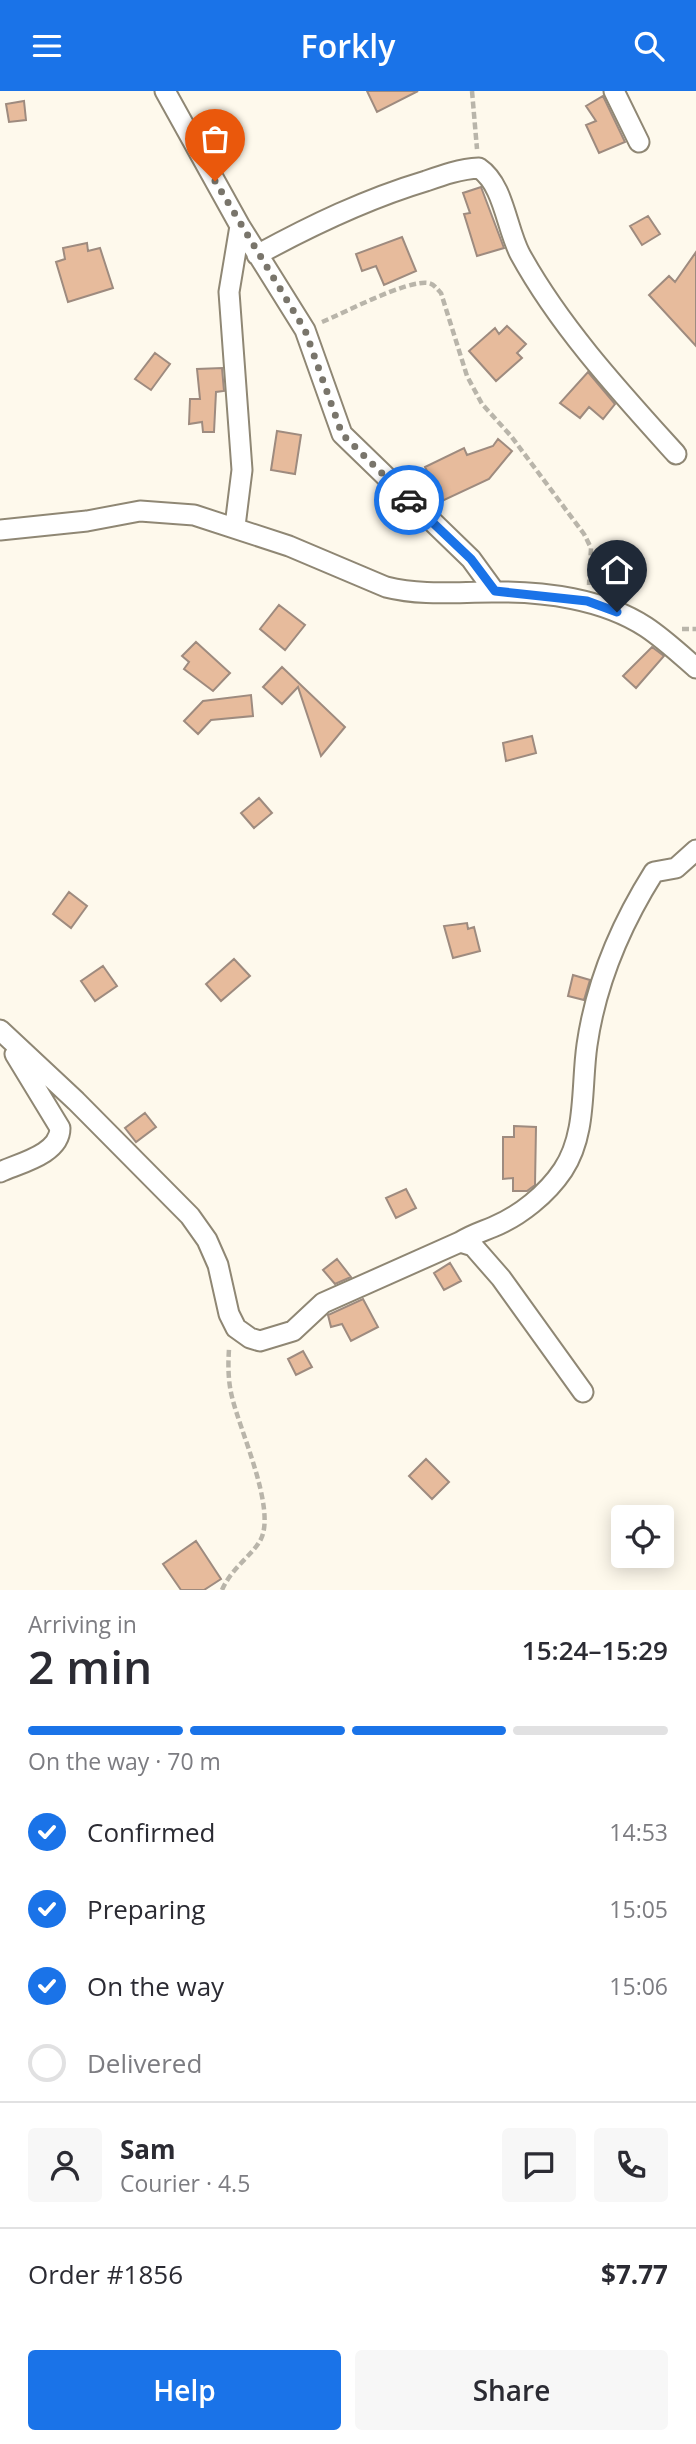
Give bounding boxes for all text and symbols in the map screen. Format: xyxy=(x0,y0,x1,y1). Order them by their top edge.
text: Forkly xyxy=(301,24,395,67)
icon: menu xyxy=(28,27,66,65)
icon: search xyxy=(630,27,668,65)
pin xyxy=(185,109,245,181)
icon: bag xyxy=(196,120,234,158)
courier xyxy=(374,465,444,535)
icon: car xyxy=(390,481,428,519)
pin xyxy=(587,540,647,612)
icon: home xyxy=(598,551,636,589)
map controls xyxy=(611,1505,674,1568)
button: locate xyxy=(611,1505,674,1568)
text: Arriving in xyxy=(28,1608,137,1640)
text: 15:24–15:29 xyxy=(522,1632,668,1668)
text: 2 min xyxy=(28,1635,152,1697)
text: On the way · 70 m xyxy=(28,1745,221,1777)
icon: check xyxy=(28,1813,66,1851)
text: Confirmed xyxy=(87,1814,215,1850)
text: 14:53 xyxy=(609,1816,668,1848)
icon: check xyxy=(28,1890,66,1928)
text: Preparing xyxy=(87,1891,205,1927)
text: 15:05 xyxy=(609,1893,668,1925)
icon: check xyxy=(28,1967,66,2005)
text: On the way xyxy=(87,1968,224,2004)
text: 15:06 xyxy=(609,1970,668,2002)
text: Delivered xyxy=(87,2045,202,2081)
button: person xyxy=(28,2128,102,2202)
button: chat xyxy=(502,2128,576,2202)
button: phone xyxy=(594,2128,668,2202)
text: Sam xyxy=(120,2131,176,2167)
text: Courier · 4.5 xyxy=(120,2167,250,2199)
text: Order #1856 xyxy=(28,2256,183,2292)
text: $7.77 xyxy=(601,2256,668,2292)
button: Help xyxy=(28,2350,341,2430)
button: Share xyxy=(355,2350,668,2430)

